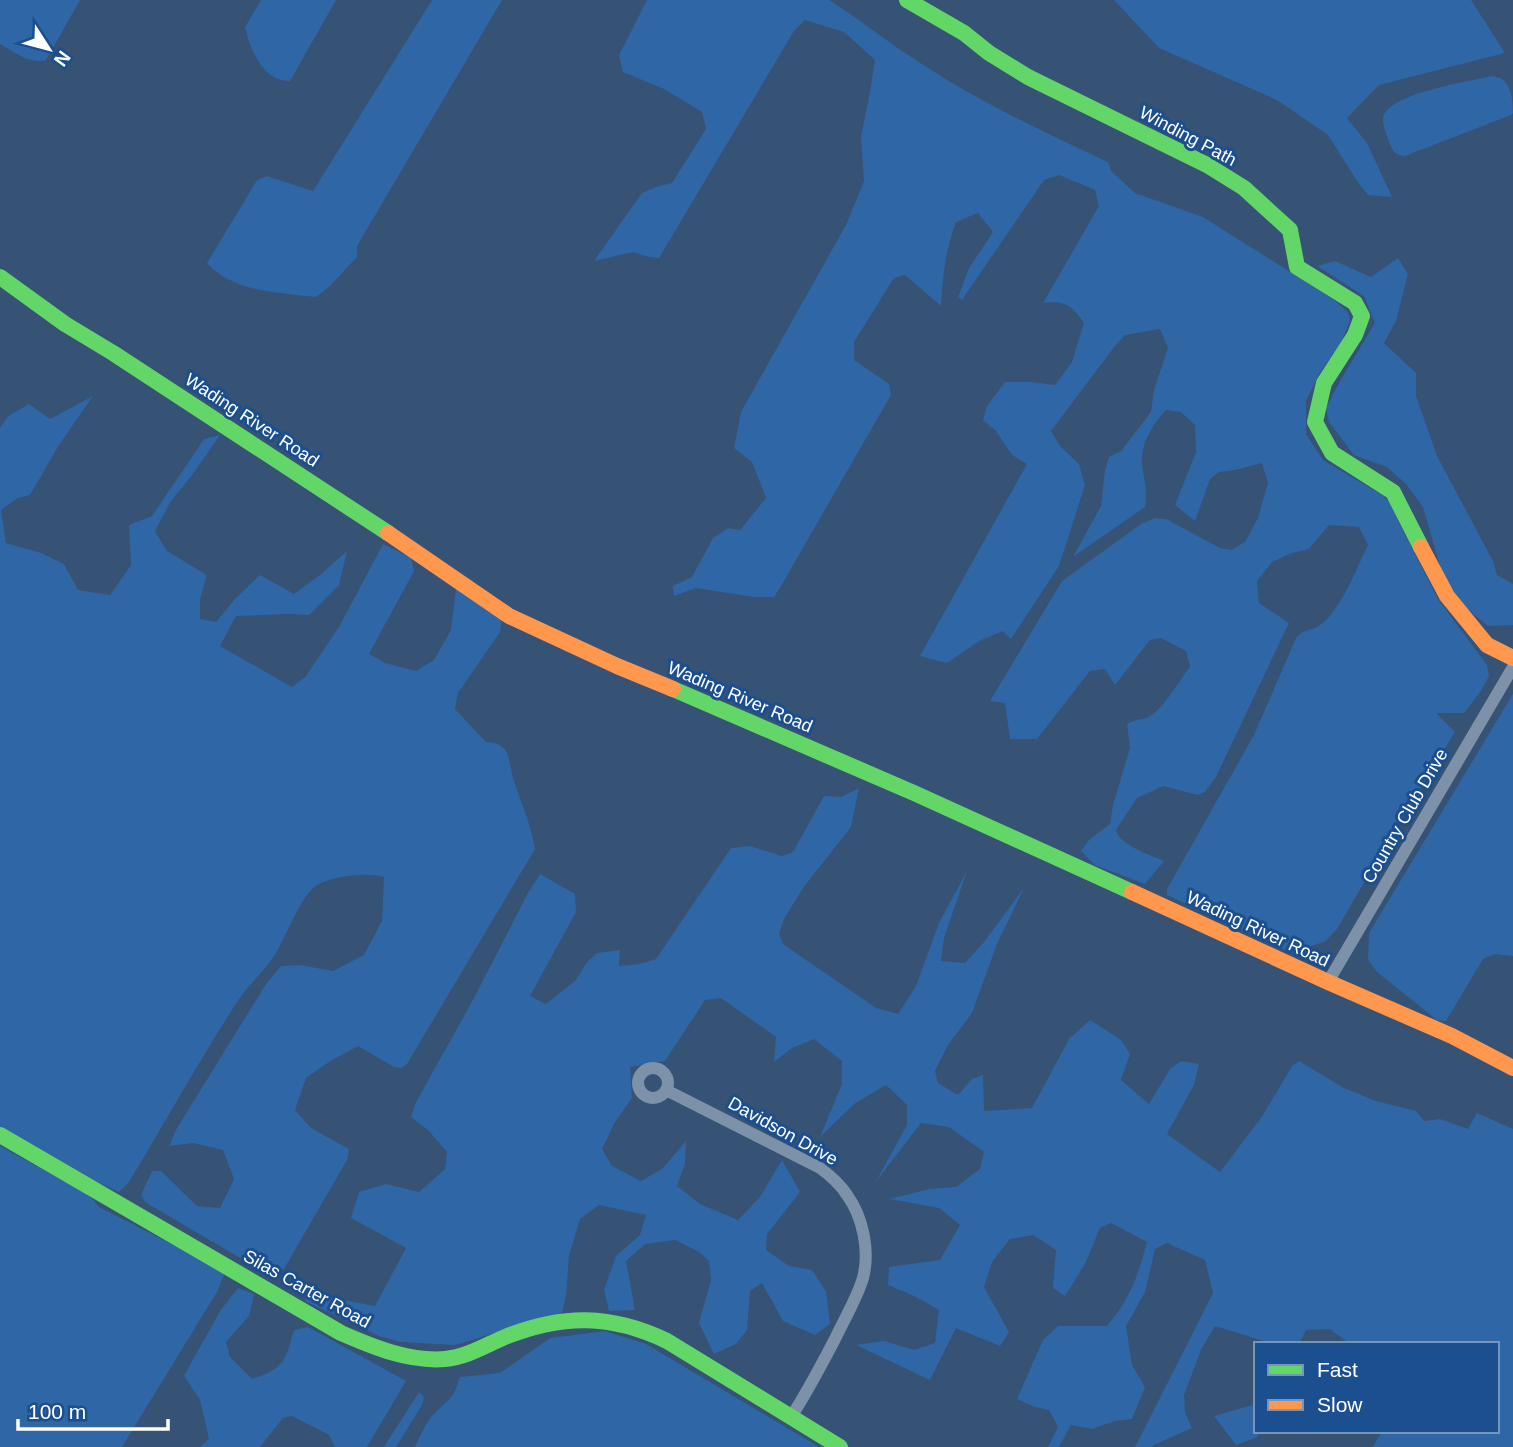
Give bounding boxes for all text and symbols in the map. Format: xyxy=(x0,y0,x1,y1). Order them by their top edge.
north arrow xyxy=(14,14,84,84)
text: N xyxy=(50,47,75,70)
street label: Winding Path xyxy=(1136,102,1240,170)
street label: Wading River Road xyxy=(181,369,323,471)
street label: Wading River Road xyxy=(665,657,815,737)
street label: Country Club Drive xyxy=(1358,745,1452,887)
street label: Wading River Road xyxy=(1183,887,1333,971)
street label: Davidson Drive xyxy=(725,1093,841,1169)
street label: Silas Carter Road xyxy=(240,1246,374,1332)
legend xyxy=(1254,1342,1499,1433)
text: Fast xyxy=(1317,1358,1358,1381)
scale bar xyxy=(18,1388,168,1432)
text: Slow xyxy=(1317,1393,1363,1416)
text: 100 m xyxy=(28,1400,86,1423)

